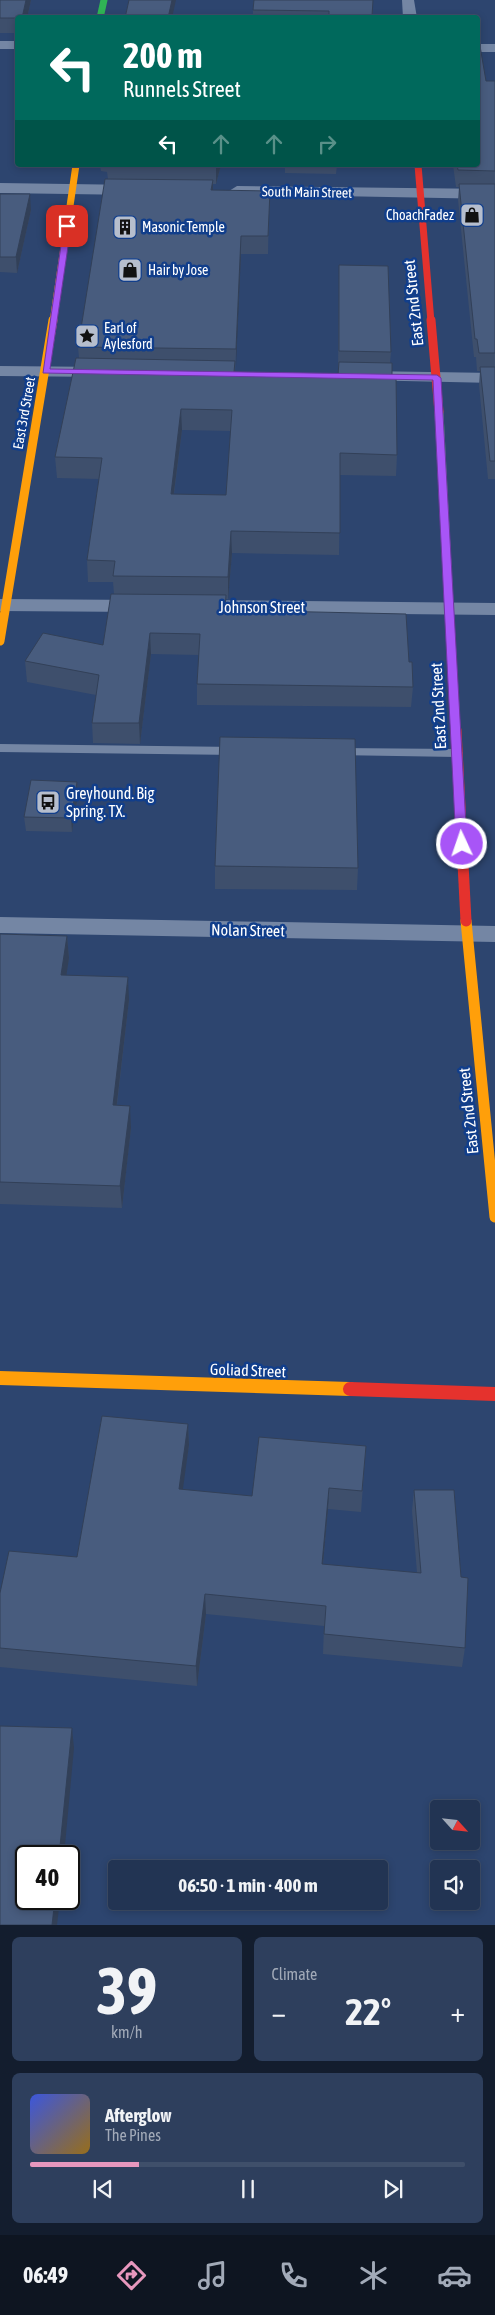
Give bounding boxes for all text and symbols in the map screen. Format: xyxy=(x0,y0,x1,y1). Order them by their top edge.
icon: left xyxy=(40,35,105,100)
text: 200 m xyxy=(123,35,202,75)
text: Runnels Street xyxy=(123,76,241,102)
icon: left xyxy=(154,130,182,158)
icon: ahead xyxy=(207,130,235,158)
icon: ahead xyxy=(260,130,288,158)
icon: right xyxy=(313,130,341,158)
street label: South Main Street xyxy=(262,183,352,201)
shop icon: ChoachFadez xyxy=(459,202,485,228)
pin xyxy=(46,205,88,247)
place label: ChoachFadez xyxy=(386,207,454,223)
icon: arrive xyxy=(53,212,81,240)
building icon: Masonic Temple xyxy=(112,214,138,240)
place label: Masonic Temple xyxy=(142,219,225,235)
shop icon: Hair by Jose xyxy=(117,257,143,283)
street label: East 2nd Street xyxy=(399,258,426,347)
place label: Hair by Jose xyxy=(148,262,208,278)
place label: Earl of Aylesford xyxy=(104,320,153,352)
place icon: Earl of Aylesford xyxy=(74,323,100,349)
street label: East 3rd Street xyxy=(10,375,38,451)
street label: Johnson Street xyxy=(219,598,306,616)
street label: East 2nd Street xyxy=(427,662,449,750)
place label: Greyhound. Big Spring. TX. xyxy=(66,784,155,821)
bus stop icon: Greyhound. Big Spring. TX. xyxy=(35,789,61,815)
position arrow xyxy=(435,817,487,869)
street label: Nolan Street xyxy=(211,920,285,940)
street label: East 2nd Street xyxy=(454,1066,481,1155)
street label: Goliad Street xyxy=(210,1360,287,1380)
north arrow xyxy=(430,1800,480,1850)
map controls xyxy=(430,1800,480,1910)
speed limit sign: 40 xyxy=(15,1845,80,1910)
button: sound xyxy=(430,1860,480,1910)
text: 06:50 · 1 min · 400 m xyxy=(178,1874,318,1896)
text: 39 xyxy=(96,1953,157,2028)
text: Climate xyxy=(272,1965,317,1983)
text: 22° xyxy=(345,1990,391,2033)
text: − xyxy=(272,1996,286,2028)
text: + xyxy=(450,1996,465,2028)
text: km/h xyxy=(111,2023,143,2041)
text: Afterglow xyxy=(105,2104,172,2126)
text: The Pines xyxy=(105,2126,161,2144)
icon: previous xyxy=(89,2175,117,2203)
icon: pause xyxy=(234,2175,262,2203)
icon: next xyxy=(379,2175,407,2203)
icon: directions xyxy=(114,2258,149,2293)
icon: music xyxy=(195,2258,230,2293)
icon: phone xyxy=(276,2258,311,2293)
icon: climate xyxy=(356,2258,391,2293)
icon: car xyxy=(437,2258,472,2293)
text: 06:49 xyxy=(23,2262,68,2288)

